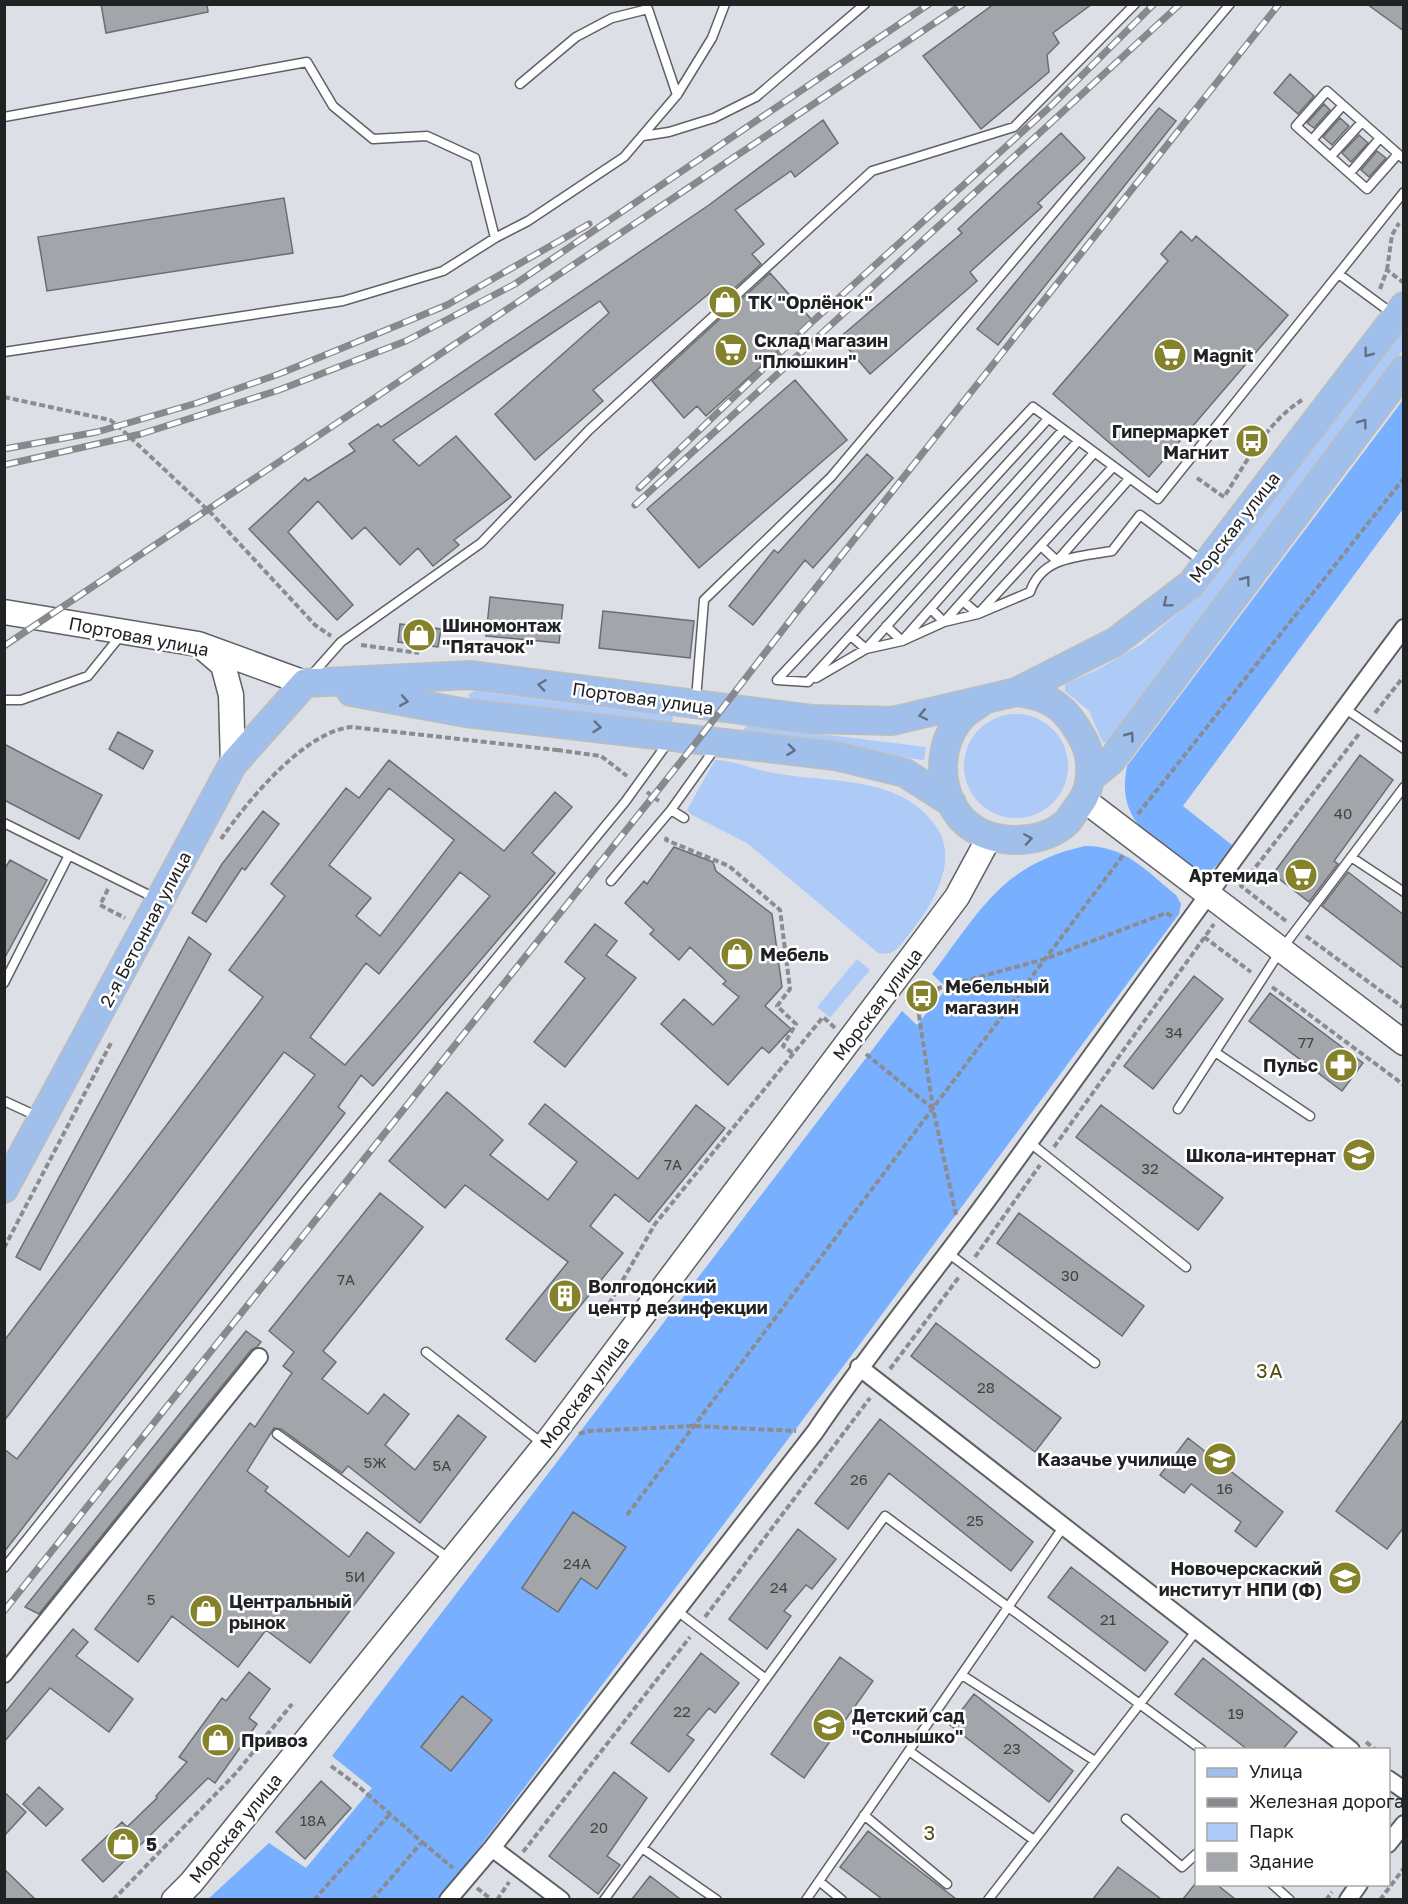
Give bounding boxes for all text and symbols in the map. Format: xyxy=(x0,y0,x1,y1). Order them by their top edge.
shop icon: ТК "Орлёнок" xyxy=(707,284,743,320)
place label: ТК "Орлёнок" xyxy=(748,291,873,313)
place label: Склад магазин "Плюшкин" xyxy=(754,329,888,372)
supermarket icon: Склад магазин "Плюшкин" xyxy=(713,332,749,368)
supermarket icon: Magnit xyxy=(1152,337,1188,373)
place label: Magnit xyxy=(1193,344,1254,366)
one-way arrow xyxy=(1365,347,1376,358)
one-way arrow xyxy=(1356,419,1367,430)
place label: Гипермаркет Магнит xyxy=(1112,420,1229,463)
bus stop icon: Гипермаркет Магнит xyxy=(1234,423,1270,459)
street label: Морская улица xyxy=(1184,467,1284,587)
one-way arrow xyxy=(1239,575,1250,586)
one-way arrow xyxy=(1163,595,1174,606)
street label: Портовая улица xyxy=(67,612,211,660)
place label: Шиномонтаж "Пятачок" xyxy=(442,614,562,657)
shop icon: Шиномонтаж "Пятачок" xyxy=(401,617,437,653)
street label: Портовая улица xyxy=(571,677,715,719)
one-way arrow xyxy=(537,679,546,691)
one-way arrow xyxy=(399,695,409,707)
one-way arrow xyxy=(918,708,928,721)
one-way arrow xyxy=(593,721,602,733)
one-way arrow xyxy=(1123,732,1134,743)
one-way arrow xyxy=(786,744,795,756)
house number: 40 xyxy=(1334,804,1352,822)
one-way arrow xyxy=(1023,834,1032,846)
street label: 2-я Бетонная улица xyxy=(95,847,195,1011)
supermarket icon: Артемида xyxy=(1283,857,1319,893)
place label: Артемида xyxy=(1189,864,1278,886)
shop icon: Мебель xyxy=(719,936,755,972)
place label: Мебель xyxy=(760,943,829,965)
street label: Морская улица xyxy=(828,943,926,1065)
place label: Мебельный магазин xyxy=(945,975,1049,1018)
bus stop icon: Мебельный магазин xyxy=(904,978,940,1014)
house number: 34 xyxy=(1165,1023,1183,1041)
house number: 77 xyxy=(1298,1033,1314,1051)
pharmacy icon: Пульс xyxy=(1323,1047,1359,1083)
place label: Пульс xyxy=(1263,1054,1318,1076)
school or university icon: Школа-интернат xyxy=(1341,1137,1377,1173)
place label: Школа-интернат xyxy=(1186,1144,1336,1166)
house number: 7А xyxy=(664,1155,682,1173)
house number: 32 xyxy=(1141,1159,1159,1177)
house number: 30 xyxy=(1061,1266,1079,1284)
house number: 7А xyxy=(337,1270,355,1288)
place label: Волгодонский центр дезинфекции xyxy=(588,1275,768,1318)
building icon: Волгодонский центр дезинфекции xyxy=(547,1278,583,1314)
street label: Морская улица xyxy=(535,1331,633,1453)
district label: 3А xyxy=(1256,1358,1284,1382)
house number: 28 xyxy=(977,1378,995,1396)
school or university icon: Казачье училище xyxy=(1202,1441,1238,1477)
place label: Казачье училище xyxy=(1037,1448,1197,1470)
house number: 5Ж xyxy=(363,1453,387,1471)
house number: 5А xyxy=(433,1456,451,1474)
house number: 26 xyxy=(850,1470,868,1488)
house number: 16 xyxy=(1217,1479,1233,1497)
house number: 25 xyxy=(966,1511,984,1529)
house number: 24А xyxy=(563,1554,591,1572)
place label: Новочерскаский институт НПИ (Ф) xyxy=(1159,1557,1322,1600)
school or university icon: Новочерскаский институт НПИ (Ф) xyxy=(1327,1560,1363,1596)
house number: 5И xyxy=(345,1567,365,1585)
house number: 24 xyxy=(770,1578,788,1596)
house number: 5 xyxy=(147,1590,155,1608)
place label: Центральный рынок xyxy=(229,1590,352,1633)
shop icon: Центральный рынок xyxy=(188,1593,224,1629)
house number: 21 xyxy=(1100,1610,1116,1628)
house number: 22 xyxy=(673,1702,691,1720)
place label: Детский сад "Солнышко" xyxy=(852,1704,964,1747)
house number: 19 xyxy=(1228,1704,1244,1722)
school or university icon: Детский сад "Солнышко" xyxy=(811,1707,847,1743)
shop icon: Привоз xyxy=(200,1722,236,1758)
place label: Привоз xyxy=(241,1729,308,1751)
house number: 23 xyxy=(1003,1739,1021,1757)
legend xyxy=(1195,1748,1390,1886)
text: Улица xyxy=(1249,1760,1303,1782)
street label: Морская улица xyxy=(184,1769,286,1887)
text: Железная дорога xyxy=(1249,1790,1404,1812)
house number: 18А xyxy=(300,1811,326,1829)
house number: 20 xyxy=(590,1818,608,1836)
district label: 3 xyxy=(923,1820,937,1844)
text: Парк xyxy=(1249,1820,1294,1842)
shop icon: 5 xyxy=(105,1826,141,1862)
place label: 5 xyxy=(146,1833,157,1855)
text: Здание xyxy=(1249,1850,1314,1872)

